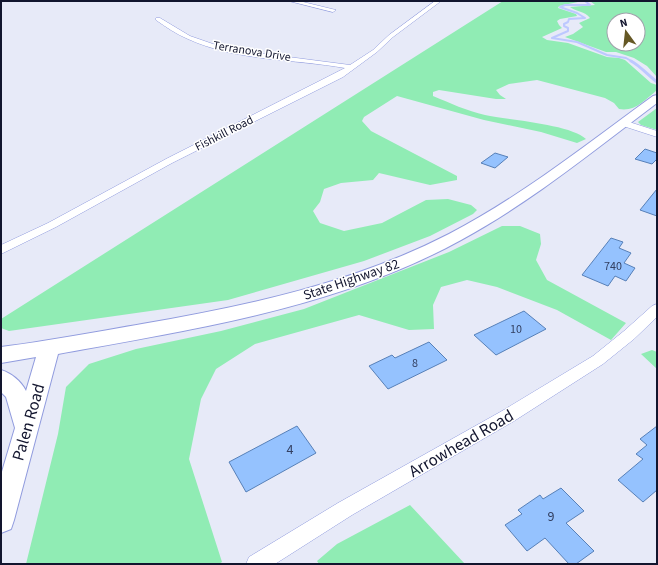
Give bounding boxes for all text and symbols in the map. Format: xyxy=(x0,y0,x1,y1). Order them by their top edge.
north arrow xyxy=(606,12,646,52)
text: N xyxy=(618,15,629,31)
street label: Terranova Drive xyxy=(212,37,292,66)
street label: Fishkill Road xyxy=(192,111,256,155)
street label: State Highway 82 xyxy=(301,254,402,306)
house number: 740 xyxy=(604,258,622,275)
house number: 10 xyxy=(510,321,522,338)
house number: 8 xyxy=(412,355,418,372)
street label: Palen Road xyxy=(6,381,51,464)
street label: Arrowhead Road xyxy=(405,404,518,484)
house number: 4 xyxy=(287,440,294,460)
house number: 9 xyxy=(548,507,555,527)

